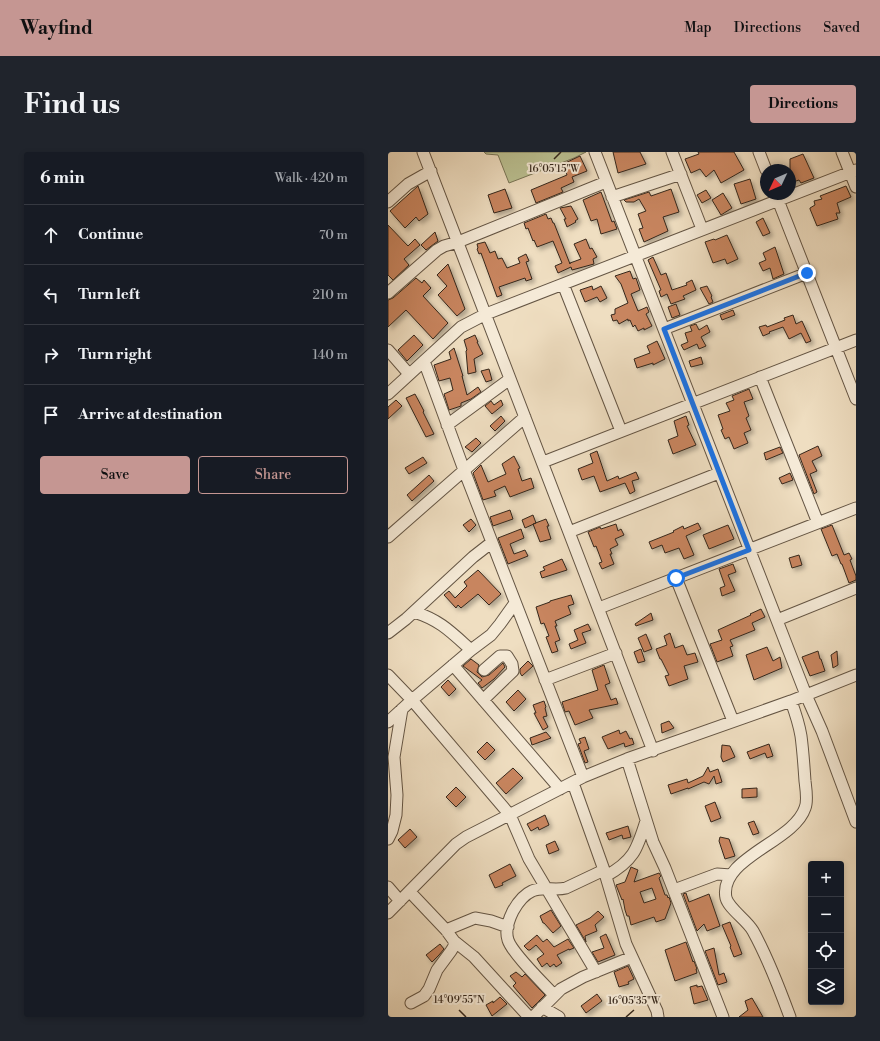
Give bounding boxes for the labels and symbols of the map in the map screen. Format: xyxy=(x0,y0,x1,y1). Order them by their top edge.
text: 16°05'15"W xyxy=(529,163,580,175)
north arrow xyxy=(760,164,796,200)
route end xyxy=(798,264,816,282)
route start xyxy=(667,569,685,587)
text: 14°09'55"N xyxy=(434,994,485,1006)
text: 16°05'35"W xyxy=(608,995,661,1007)

